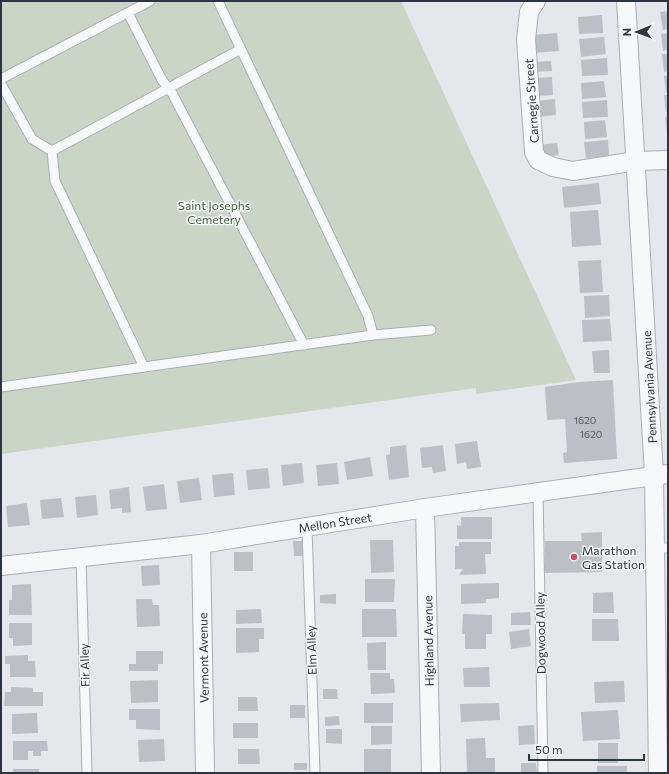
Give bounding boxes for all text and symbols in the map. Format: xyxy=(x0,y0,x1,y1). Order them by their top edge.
north arrow xyxy=(617,12,657,52)
text: N xyxy=(620,28,633,36)
street label: Carnegie Street xyxy=(521,58,541,144)
park label: Saint Josephs Cemetery xyxy=(178,198,250,226)
street label: Pennsylvania Avenue xyxy=(639,330,659,444)
house number: 1620 xyxy=(574,414,596,426)
house number: 1620 xyxy=(580,428,602,440)
street label: Mellon Street xyxy=(297,509,373,535)
place label: Marathon Gas Station xyxy=(582,543,645,571)
marker: Marathon Gas Station xyxy=(569,552,579,562)
street label: Dogwood Alley xyxy=(532,592,548,674)
street label: Highland Avenue xyxy=(420,595,436,687)
street label: Vermont Avenue xyxy=(195,613,211,703)
street label: Elm Alley xyxy=(303,625,319,675)
street label: Fir Alley xyxy=(76,643,92,687)
scale bar xyxy=(529,736,644,762)
text: 50 m xyxy=(535,742,563,756)

